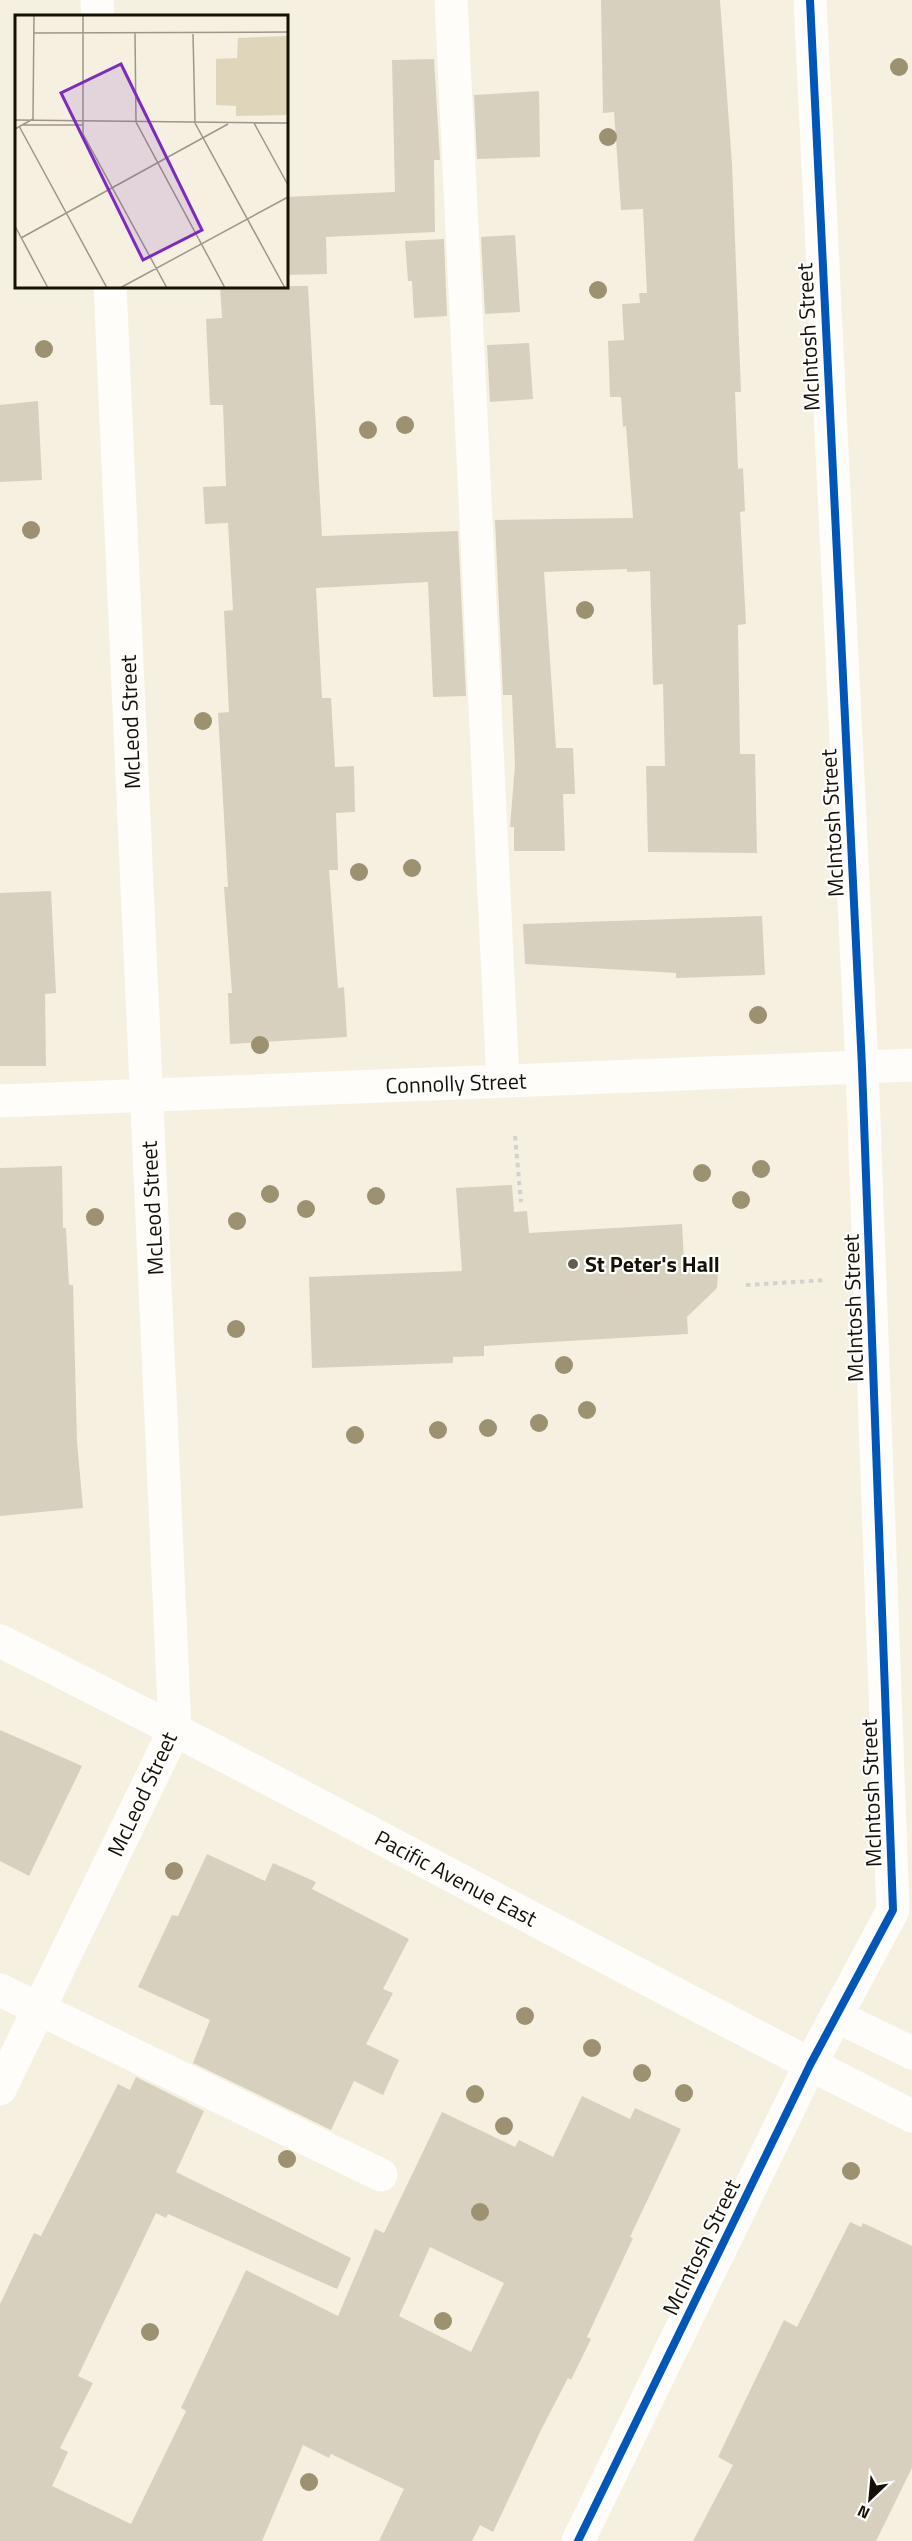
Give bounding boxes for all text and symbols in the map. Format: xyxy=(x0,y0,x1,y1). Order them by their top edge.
inset map xyxy=(15,15,288,288)
street label: McIntosh Street xyxy=(787,262,829,412)
street label: McLeod Street xyxy=(111,654,149,790)
street label: McIntosh Street xyxy=(811,748,853,898)
street label: Connolly Street xyxy=(385,1064,527,1102)
street label: McLeod Street xyxy=(131,1140,172,1276)
street label: McIntosh Street xyxy=(833,1233,873,1383)
place label: St Peter's Hall xyxy=(585,1247,720,1281)
marker: St Peter's Hall xyxy=(566,1257,580,1271)
street label: McIntosh Street xyxy=(851,1718,891,1868)
street label: McLeod Street xyxy=(98,1726,186,1862)
street label: Pacific Avenue East xyxy=(369,1821,544,1935)
street label: McIntosh Street xyxy=(653,2173,749,2321)
north arrow xyxy=(840,2469,900,2529)
text: N xyxy=(853,2499,874,2526)

